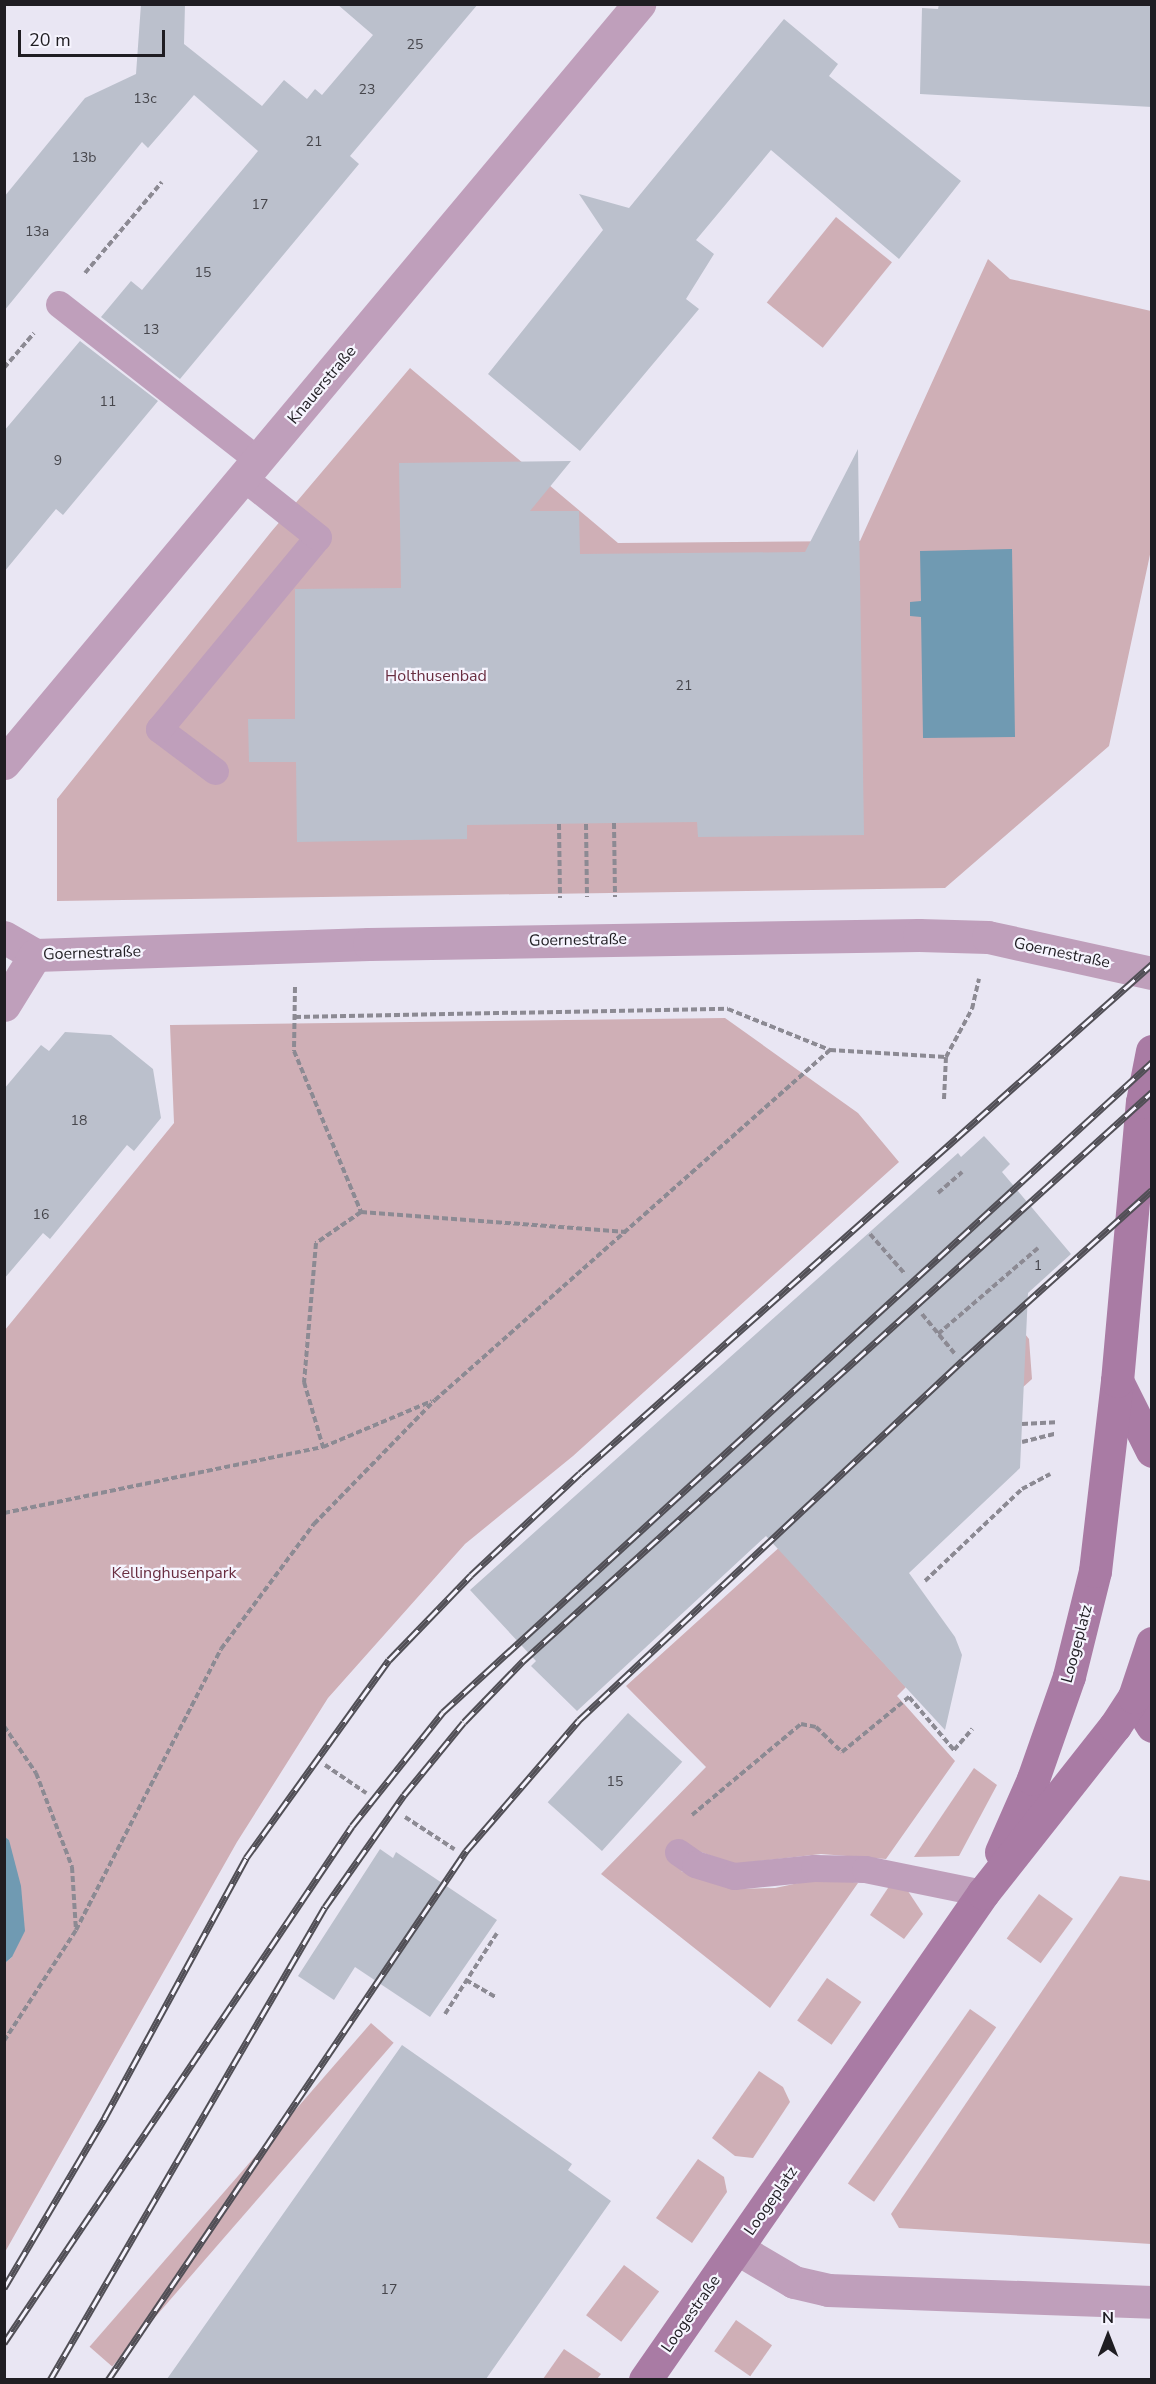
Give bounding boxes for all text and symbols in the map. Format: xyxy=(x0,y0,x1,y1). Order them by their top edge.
scale bar xyxy=(21,18,168,56)
text: 20 m xyxy=(29,28,71,52)
house number: 25 xyxy=(407,37,423,53)
house number: 23 xyxy=(359,82,375,98)
house number: 13c xyxy=(133,91,157,107)
house number: 21 xyxy=(306,134,322,150)
house number: 13b xyxy=(72,150,96,166)
house number: 17 xyxy=(252,197,268,213)
house number: 13a xyxy=(25,224,49,240)
house number: 15 xyxy=(195,265,211,281)
house number: 13 xyxy=(143,322,159,338)
street label: Knauerstraße xyxy=(284,342,360,428)
house number: 11 xyxy=(100,394,116,410)
house number: 9 xyxy=(54,453,62,469)
park label: Holthusenbad xyxy=(385,666,487,686)
house number: 21 xyxy=(676,678,692,694)
street label: Goernestraße xyxy=(529,930,627,950)
street label: Goernestraße xyxy=(1012,933,1112,973)
street label: Goernestraße xyxy=(43,942,141,964)
house number: 18 xyxy=(71,1113,87,1129)
house number: 16 xyxy=(33,1207,49,1223)
house number: 1 xyxy=(1034,1258,1042,1274)
park label: Kellinghusenpark xyxy=(112,1563,236,1583)
street label: Loogeplatz xyxy=(1057,1603,1097,1685)
house number: 15 xyxy=(607,1774,623,1790)
street label: Loogeplatz xyxy=(740,2163,802,2239)
street label: Loogestraße xyxy=(657,2272,725,2356)
house number: 17 xyxy=(381,2282,397,2298)
north arrow xyxy=(1078,2306,1138,2366)
text: N xyxy=(1102,2307,1114,2329)

